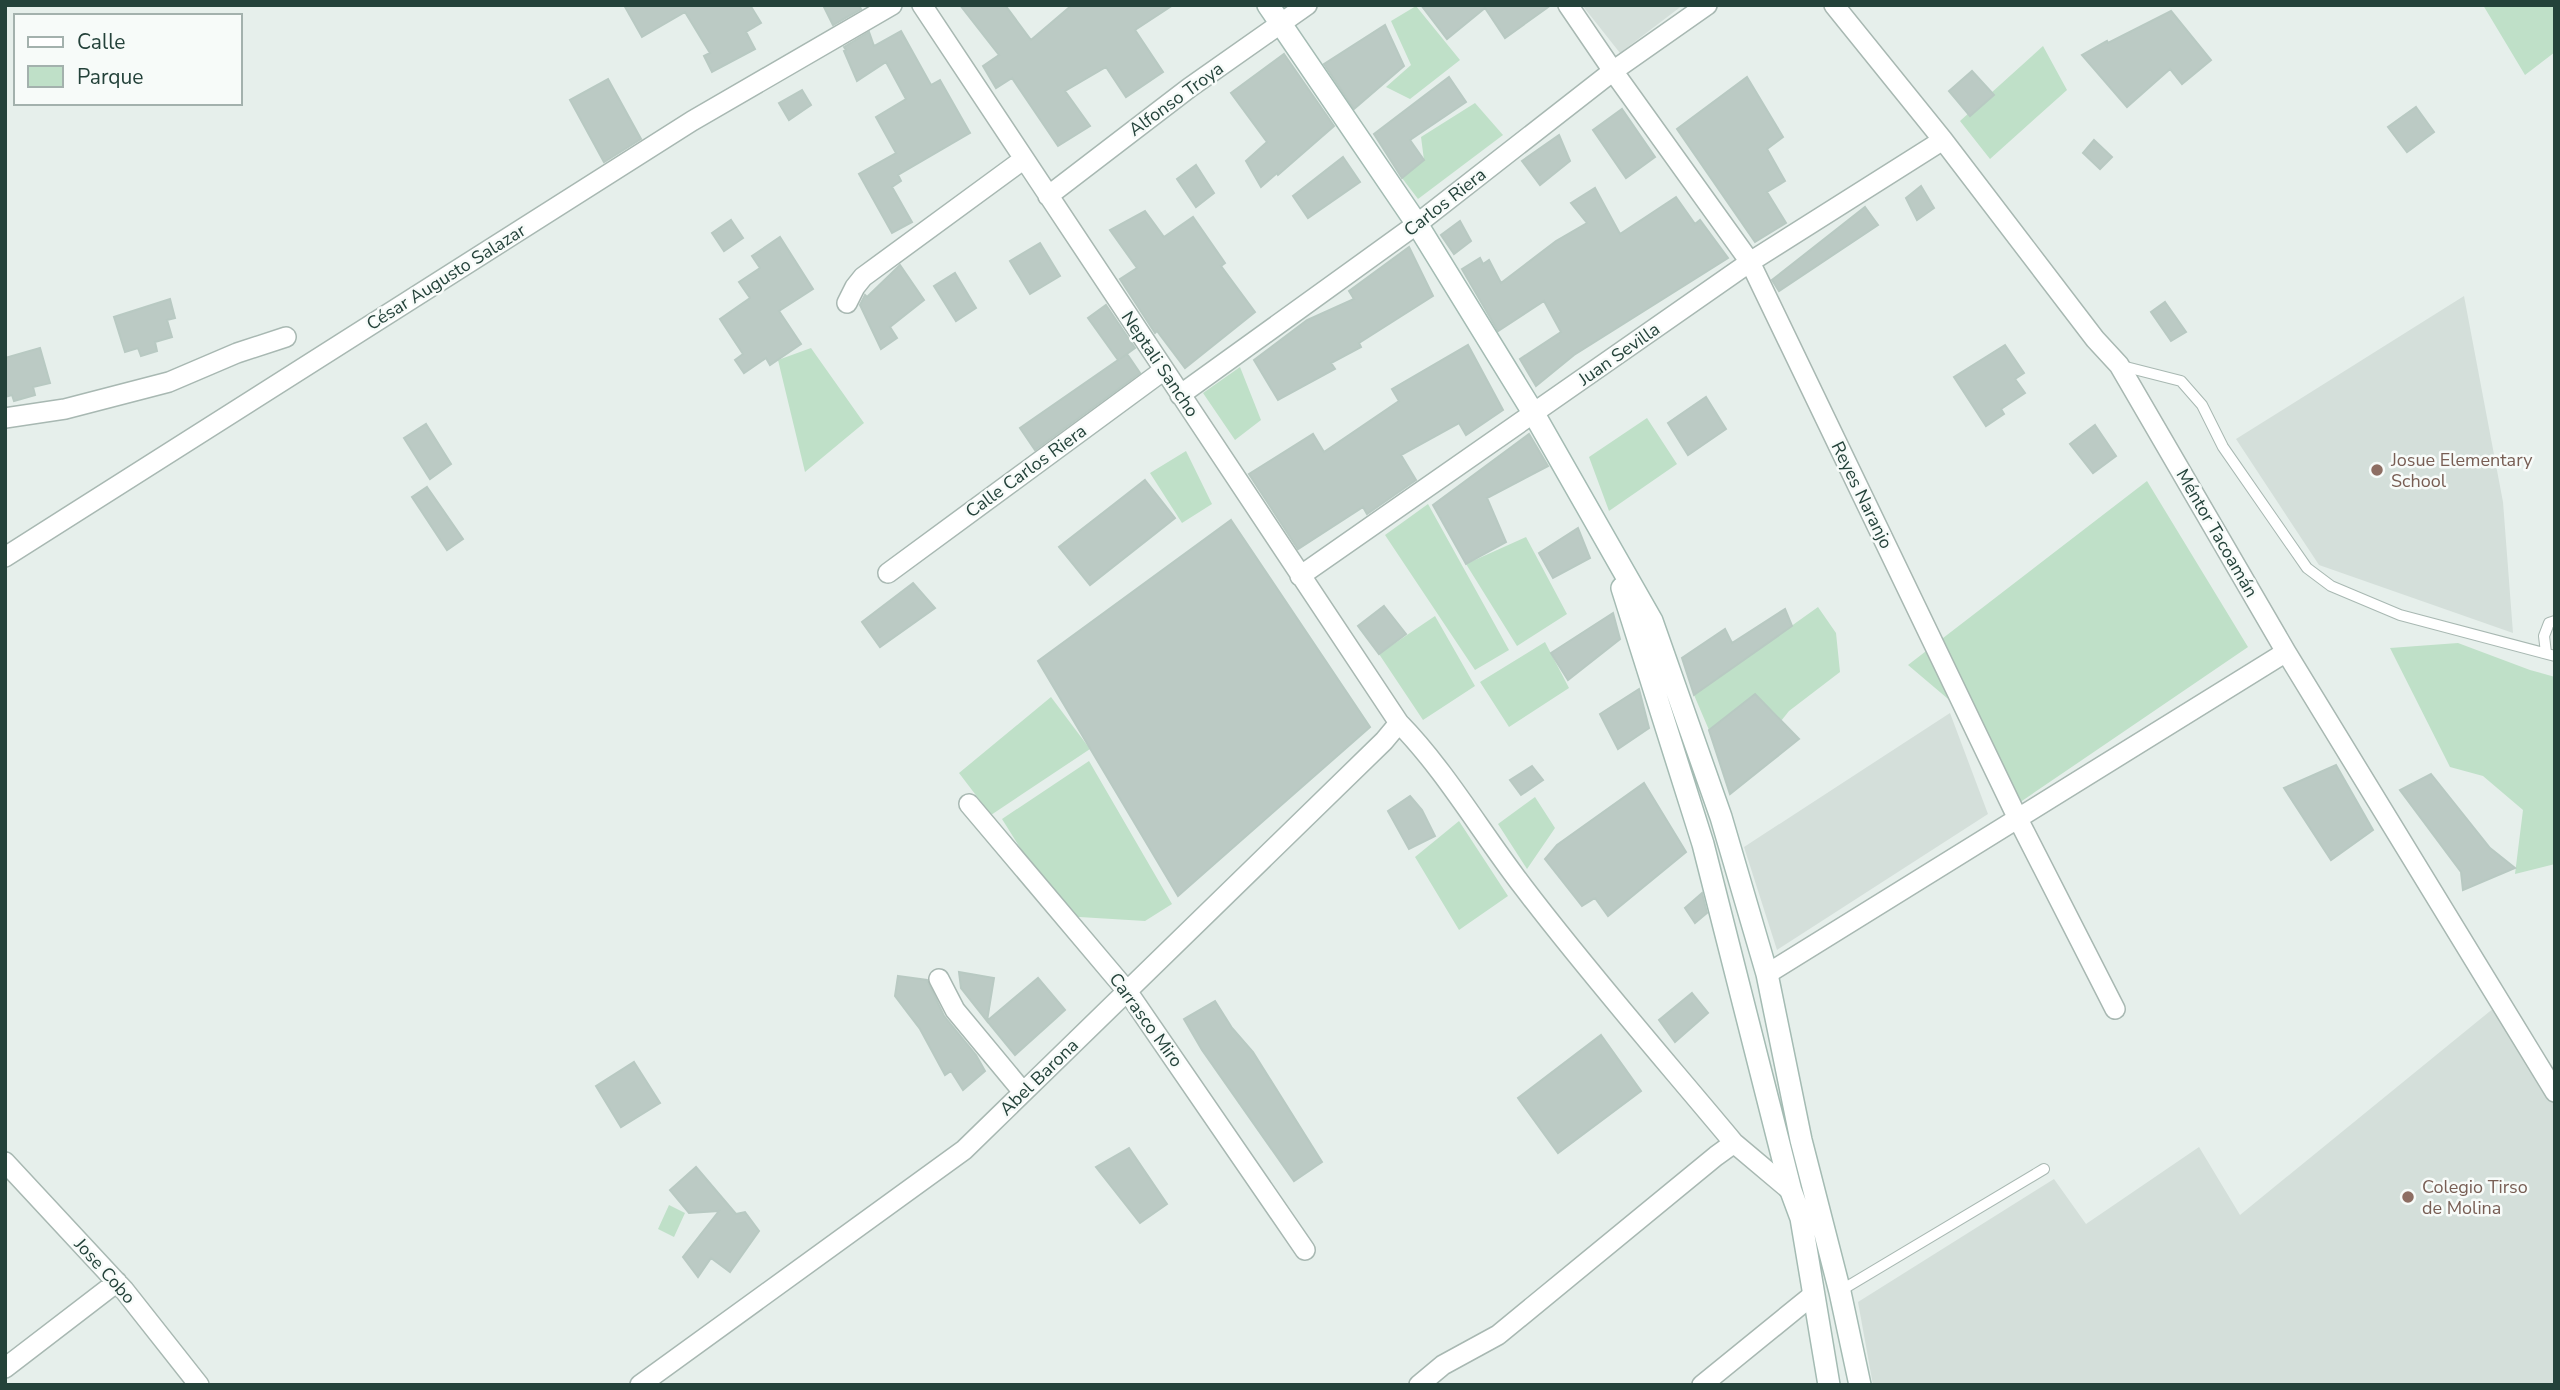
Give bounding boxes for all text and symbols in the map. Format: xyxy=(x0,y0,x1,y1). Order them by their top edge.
legend xyxy=(14,14,242,105)
text: Calle xyxy=(77,28,125,56)
street label: Alfonso Troya xyxy=(1124,56,1228,142)
text: Parque xyxy=(77,63,144,91)
street label: Carlos Riera xyxy=(1399,162,1491,242)
street label: César Augusto Salazar xyxy=(362,218,531,336)
street label: Neptali Sancho xyxy=(1116,306,1204,422)
street label: Juan Sevilla xyxy=(1573,317,1665,392)
street label: Calle Carlos Riera xyxy=(961,419,1091,523)
street label: Reyes Naranjo xyxy=(1826,437,1898,553)
place label: Josue Elementary School xyxy=(2390,448,2533,493)
marker: Josue Elementary School xyxy=(2369,462,2385,478)
street label: Méntor Tacoamán xyxy=(2171,464,2263,602)
street label: Carrasco Miro xyxy=(1104,968,1188,1072)
street label: Abel Barona xyxy=(994,1033,1084,1121)
place label: Colegio Tirso de Molina xyxy=(2422,1175,2528,1220)
marker: Colegio Tirso de Molina xyxy=(2400,1189,2416,1205)
street label: Jose Cobo xyxy=(68,1232,141,1309)

